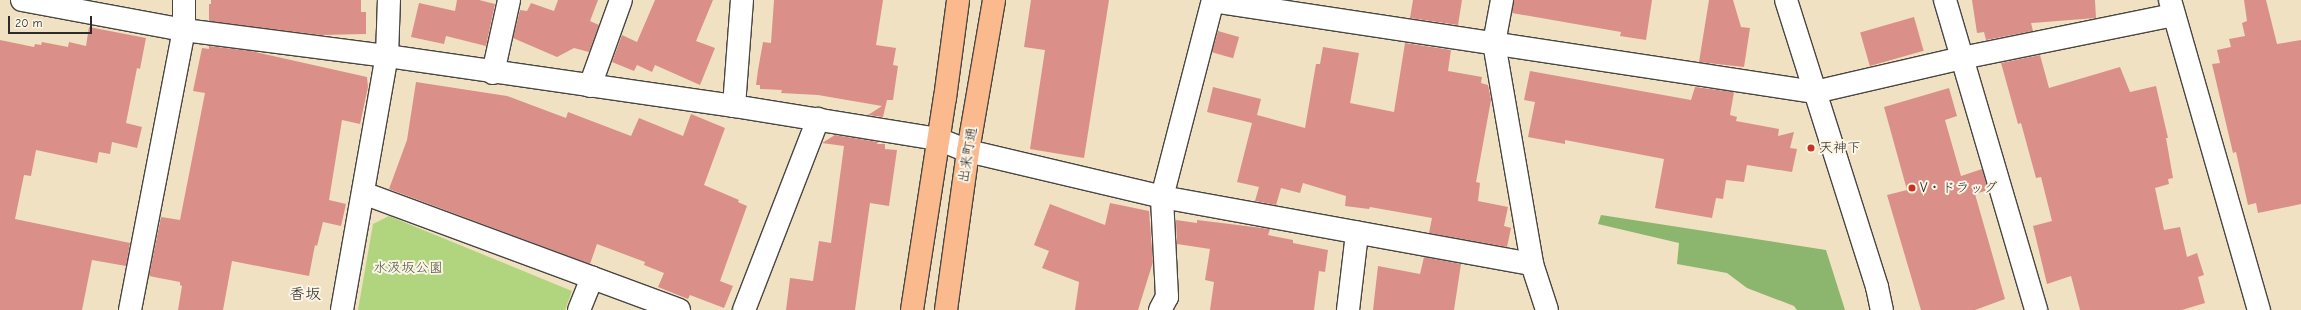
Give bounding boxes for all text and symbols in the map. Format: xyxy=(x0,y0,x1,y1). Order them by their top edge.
scale bar xyxy=(10,8,94,34)
text: 20 m xyxy=(15,16,43,30)
street label: 出来町通 xyxy=(955,126,981,184)
place label: 天神下 xyxy=(1819,140,1861,156)
marker: 天神下 xyxy=(1806,143,1816,153)
place label: V・ドラッグ xyxy=(1920,180,1998,196)
marker: V・ドラッグ xyxy=(1907,183,1917,193)
park label: 水汲坂公園 xyxy=(373,260,443,276)
district label: 香坂 xyxy=(289,284,321,304)

